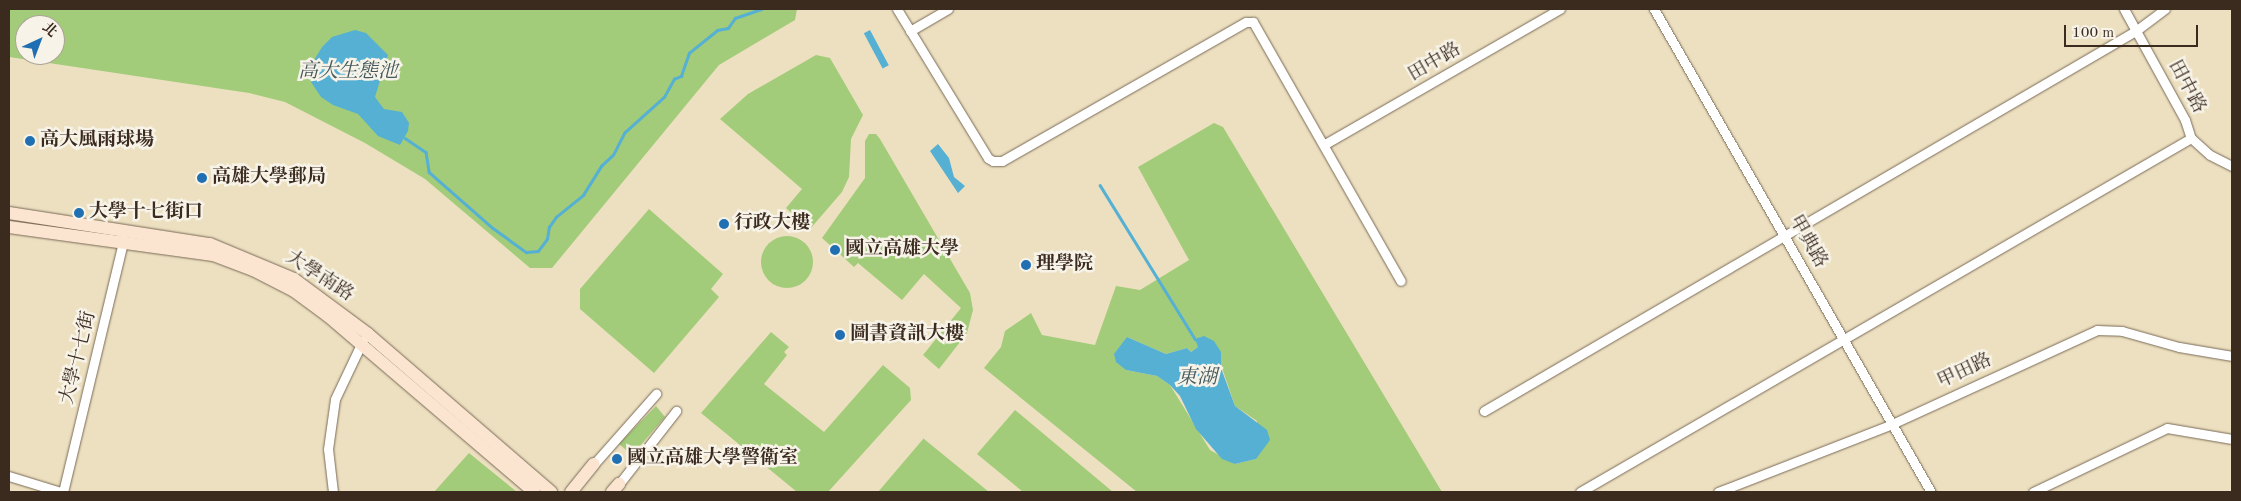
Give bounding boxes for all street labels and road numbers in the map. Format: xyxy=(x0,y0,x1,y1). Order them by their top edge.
street label: 田中路 xyxy=(1405,39,1465,87)
street label: 田中路 xyxy=(2163,56,2209,118)
street label: 甲典路 xyxy=(1783,212,1831,272)
street label: 大學南路 xyxy=(281,247,357,307)
street label: 大學十七街 xyxy=(56,309,102,407)
street label: 甲田路 xyxy=(1934,350,1996,394)

